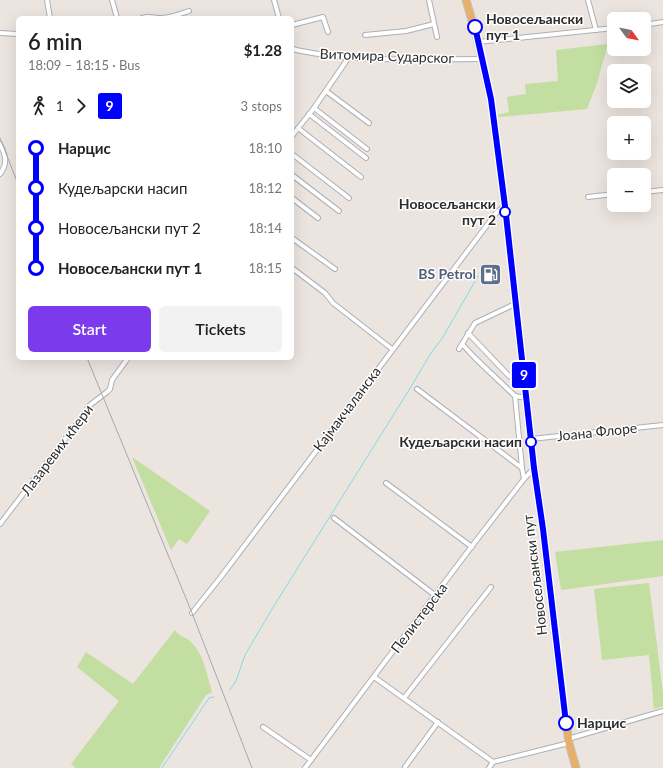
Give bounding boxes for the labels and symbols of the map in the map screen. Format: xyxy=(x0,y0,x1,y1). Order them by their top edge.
place label: Новосељански пут 1 xyxy=(486,10,583,43)
north arrow xyxy=(607,12,651,56)
marker: Новосељански пут 1 xyxy=(467,19,483,35)
street label: Витомира Сударског xyxy=(320,45,455,66)
place label: Новосељански пут 2 xyxy=(399,195,496,228)
marker: Новосељански пут 2 xyxy=(499,206,511,218)
fuel station icon: BS Petrol xyxy=(478,261,504,287)
place label: BS Petrol xyxy=(418,265,476,282)
line badge: 9 xyxy=(511,362,537,388)
street label: Кајмакчаланска xyxy=(309,363,384,454)
street label: Лазаревих кћери xyxy=(16,401,96,499)
street label: Јоана Флоре xyxy=(556,419,638,444)
place label: Кудељарски насип xyxy=(399,433,522,450)
marker: Кудељарски насип xyxy=(525,436,537,448)
street label: Новосељански пут xyxy=(519,514,550,636)
street label: Пелистерска xyxy=(387,579,450,656)
place label: Нарцис xyxy=(577,714,626,731)
marker: Нарцис xyxy=(558,715,574,731)

